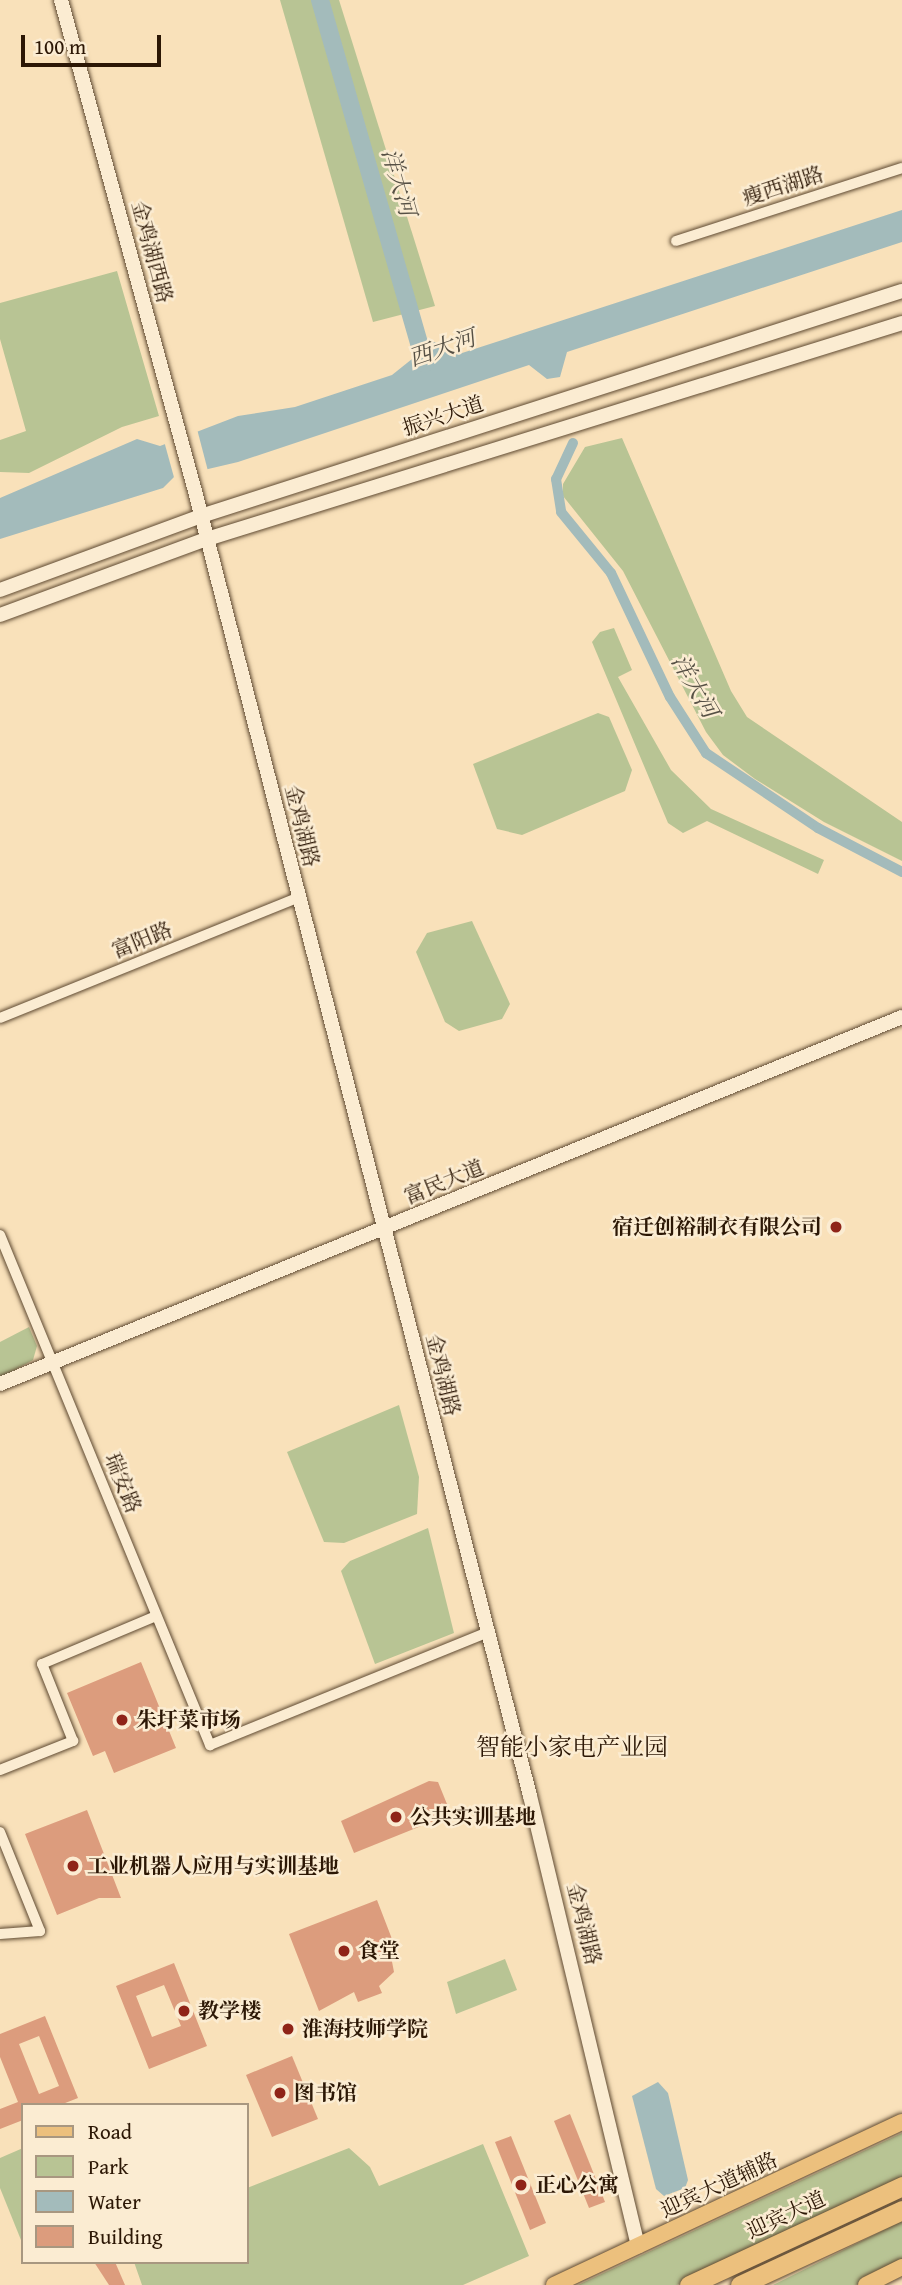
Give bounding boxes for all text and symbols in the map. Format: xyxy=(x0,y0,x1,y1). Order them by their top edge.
scale bar xyxy=(24,21,164,65)
text: 100 m xyxy=(34,31,86,62)
water label: 洋大河 xyxy=(376,145,422,219)
street label: 瘦西湖路 xyxy=(739,161,827,211)
street label: 金鸡湖西路 xyxy=(126,198,178,306)
water label: 西大河 xyxy=(405,324,479,372)
street label: 振兴大道 xyxy=(399,391,487,441)
water label: 洋大河 xyxy=(666,649,724,723)
street label: 金鸡湖路 xyxy=(280,782,324,870)
street label: 富阳路 xyxy=(108,917,176,963)
street label: 富民大道 xyxy=(400,1155,488,1209)
place label: 宿迁创裕制衣有限公司 xyxy=(612,1214,822,1240)
marker: 宿迁创裕制衣有限公司 xyxy=(828,1219,844,1235)
street label: 金鸡湖路 xyxy=(421,1331,465,1419)
street label: 瑞安路 xyxy=(100,1449,146,1517)
place label: 朱圩菜市场 xyxy=(136,1707,241,1733)
marker: 朱圩菜市场 xyxy=(114,1712,130,1728)
district label: 智能小家电产业园 xyxy=(476,1733,668,1761)
place label: 公共实训基地 xyxy=(410,1804,536,1830)
marker: 公共实训基地 xyxy=(388,1809,404,1825)
place label: 工业机器人应用与实训基地 xyxy=(87,1853,339,1879)
marker: 工业机器人应用与实训基地 xyxy=(65,1858,81,1874)
street label: 金鸡湖路 xyxy=(562,1880,606,1968)
place label: 食堂 xyxy=(358,1938,400,1964)
marker: 食堂 xyxy=(336,1943,352,1959)
place label: 教学楼 xyxy=(198,1998,261,2024)
marker: 教学楼 xyxy=(176,2003,192,2019)
place label: 淮海技师学院 xyxy=(302,2016,428,2042)
marker: 淮海技师学院 xyxy=(280,2021,296,2037)
place label: 图书馆 xyxy=(294,2080,357,2106)
marker: 图书馆 xyxy=(272,2085,288,2101)
legend xyxy=(21,2103,248,2264)
text: Road xyxy=(88,2116,132,2147)
street label: 迎宾大道辅路 xyxy=(657,2147,781,2223)
text: Park xyxy=(88,2151,129,2182)
place label: 正心公寓 xyxy=(535,2172,619,2198)
marker: 正心公寓 xyxy=(513,2177,529,2193)
text: Water xyxy=(88,2186,141,2217)
street label: 迎宾大道 xyxy=(743,2186,829,2244)
text: Building xyxy=(88,2221,162,2252)

